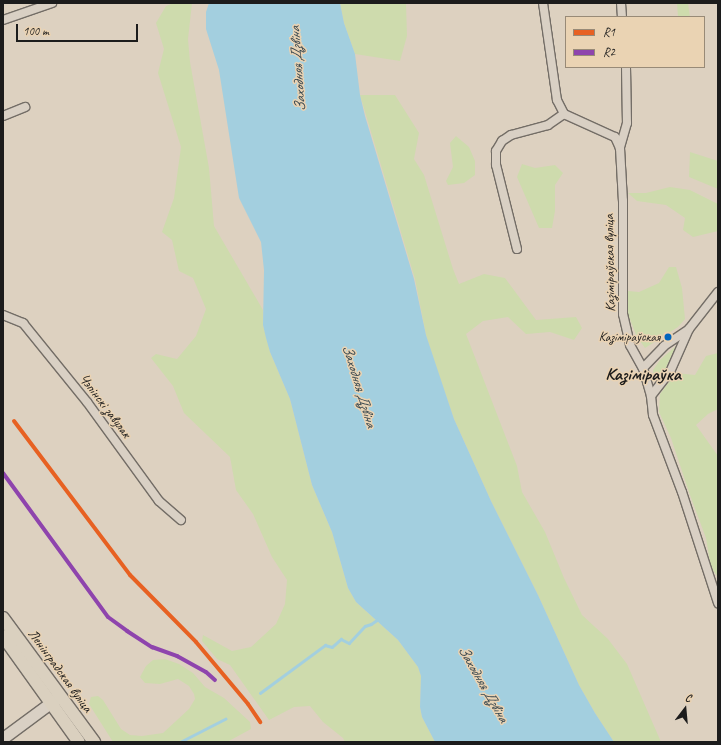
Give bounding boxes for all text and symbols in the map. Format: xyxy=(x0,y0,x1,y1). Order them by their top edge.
scale bar xyxy=(18,16,140,42)
legend xyxy=(565,16,705,68)
text: 100 m xyxy=(23,23,49,39)
text: R1 xyxy=(603,24,615,40)
water label: Заходняя Дзвіна xyxy=(286,26,310,112)
text: R2 xyxy=(603,44,615,60)
street label: Казіміраўская вуліца xyxy=(601,214,619,312)
place label: Казіміраўская xyxy=(599,329,660,345)
marker: Казіміраўская xyxy=(663,332,673,342)
water label: Заходняя Дзвіна xyxy=(338,343,380,429)
district label: Казіміраўка xyxy=(605,363,681,385)
street label: Чэпінскі завулак xyxy=(76,371,134,441)
street label: Ленінградская вуліца xyxy=(24,626,96,716)
water label: Заходняя Дзвіна xyxy=(454,643,512,725)
north arrow xyxy=(665,689,705,729)
text: С xyxy=(684,690,693,705)

